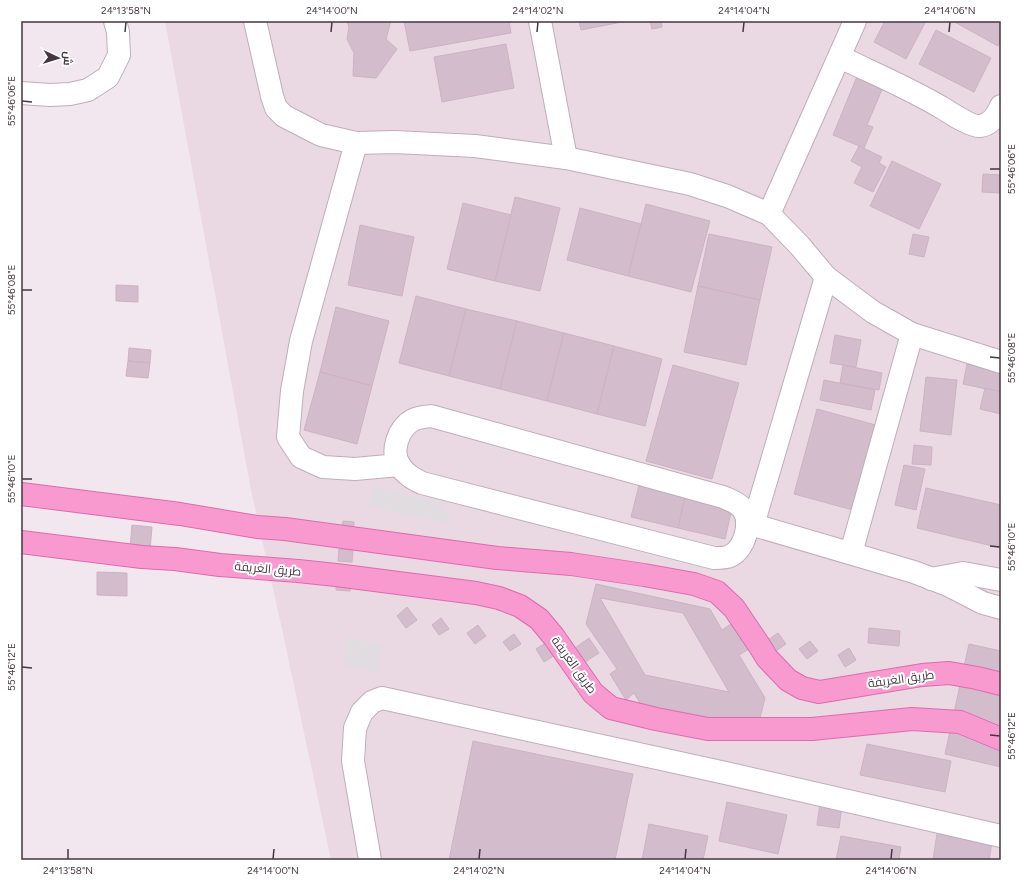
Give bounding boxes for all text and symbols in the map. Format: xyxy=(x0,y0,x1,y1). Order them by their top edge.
text: 24°13'58"N xyxy=(101,4,151,17)
text: 24°14'00"N xyxy=(306,4,358,17)
text: 24°14'02"N xyxy=(513,4,563,17)
text: 24°14'04"N xyxy=(718,4,770,17)
text: 24°14'06"N xyxy=(925,4,975,17)
north arrow xyxy=(38,38,78,78)
text: ش xyxy=(61,51,74,66)
text: 55°46'06"E xyxy=(5,76,18,126)
text: 55°46'06"E xyxy=(1005,144,1018,194)
text: 55°46'08"E xyxy=(5,265,18,315)
text: 55°46'08"E xyxy=(1005,333,1018,383)
text: 55°46'10"E xyxy=(5,455,18,503)
text: 55°46'10"E xyxy=(1005,523,1018,571)
street label: طريق الغريفة xyxy=(234,559,302,579)
street label: طريق الغريفة xyxy=(549,634,599,696)
text: 55°46'12"E xyxy=(5,643,18,691)
street label: طريق الغريفة xyxy=(867,667,935,691)
text: 55°46'12"E xyxy=(1005,712,1018,760)
text: 24°13'58"N xyxy=(43,864,93,877)
text: 24°14'00"N xyxy=(247,864,299,877)
text: 24°14'02"N xyxy=(454,864,504,877)
text: 24°14'04"N xyxy=(659,864,711,877)
text: 24°14'06"N xyxy=(866,864,916,877)

